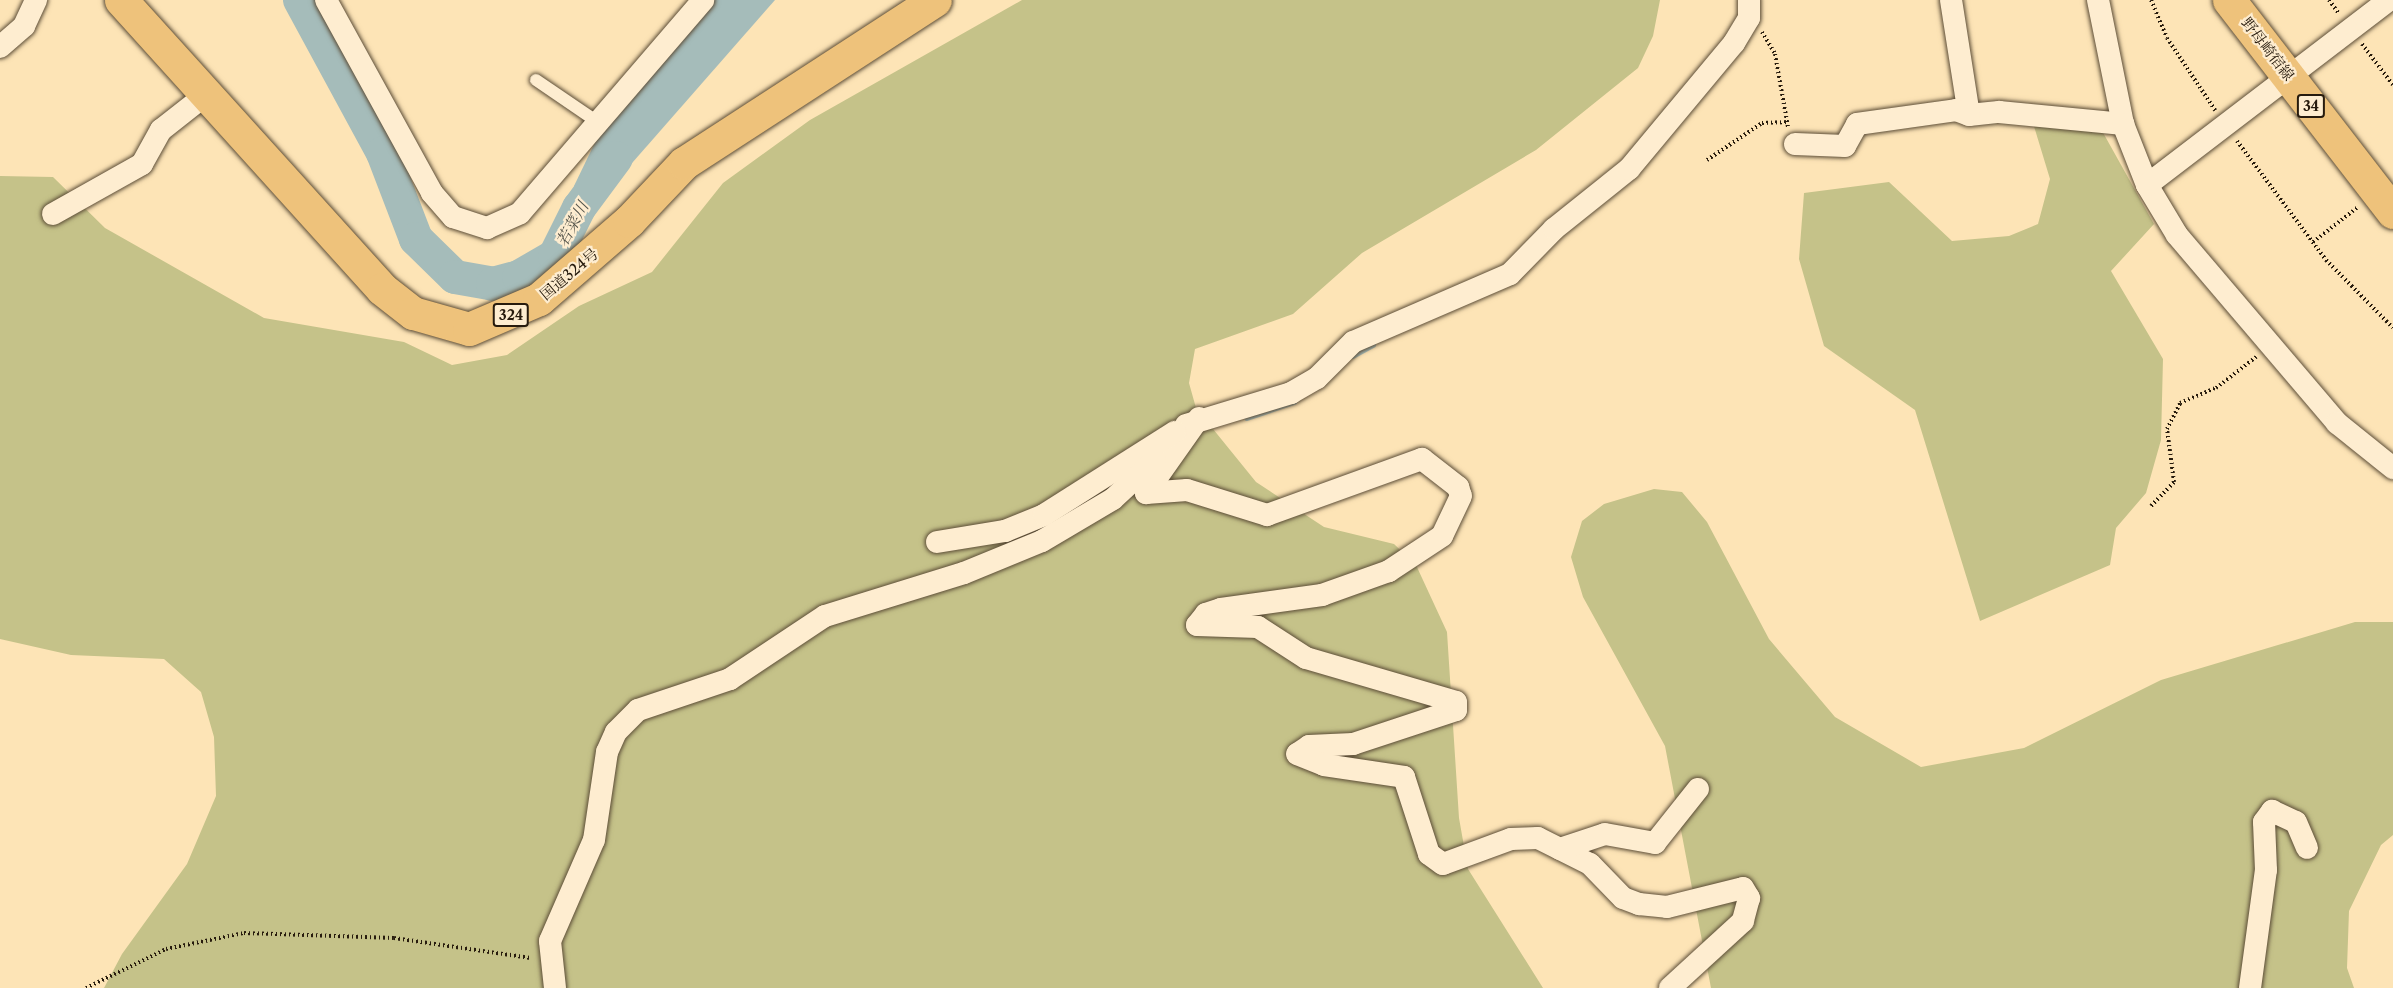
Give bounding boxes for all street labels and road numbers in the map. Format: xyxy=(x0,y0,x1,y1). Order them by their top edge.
street label: 野母崎宿線 xyxy=(2238,14,2298,84)
road number: 34 xyxy=(2296,95,2326,117)
street label: 国道324号 xyxy=(536,244,602,304)
road number: 324 xyxy=(492,304,530,326)

